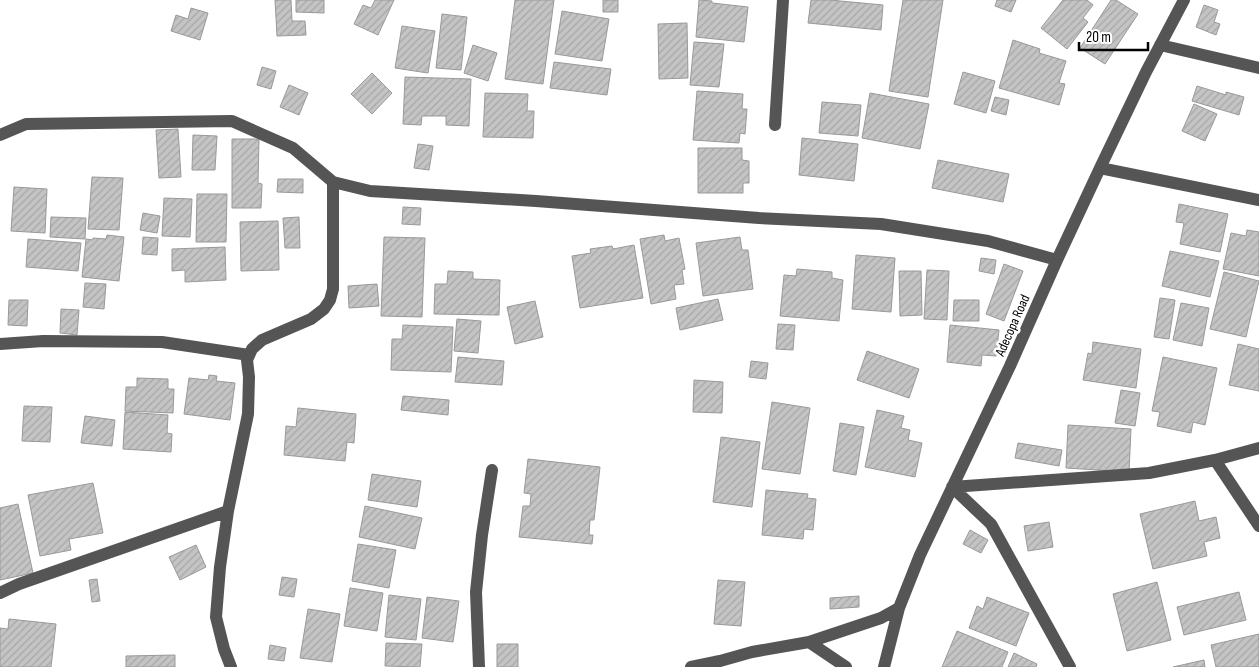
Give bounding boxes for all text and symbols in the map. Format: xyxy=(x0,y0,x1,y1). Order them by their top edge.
scale bar xyxy=(1079,20,1148,52)
text: 20 m xyxy=(1086,28,1111,47)
street label: Adecopa Road xyxy=(991,292,1034,359)

